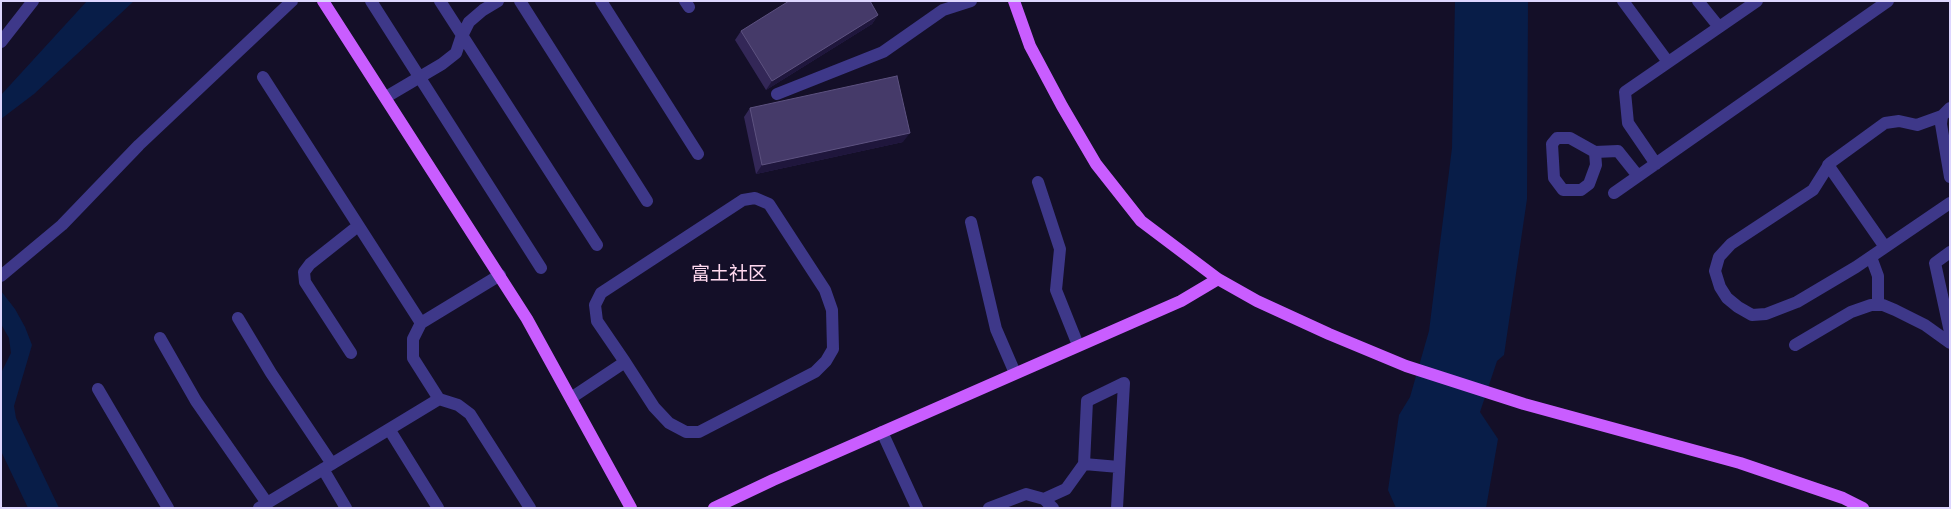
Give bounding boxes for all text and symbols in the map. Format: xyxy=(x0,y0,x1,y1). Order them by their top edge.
district label: 富土社区 xyxy=(691,264,767,286)

